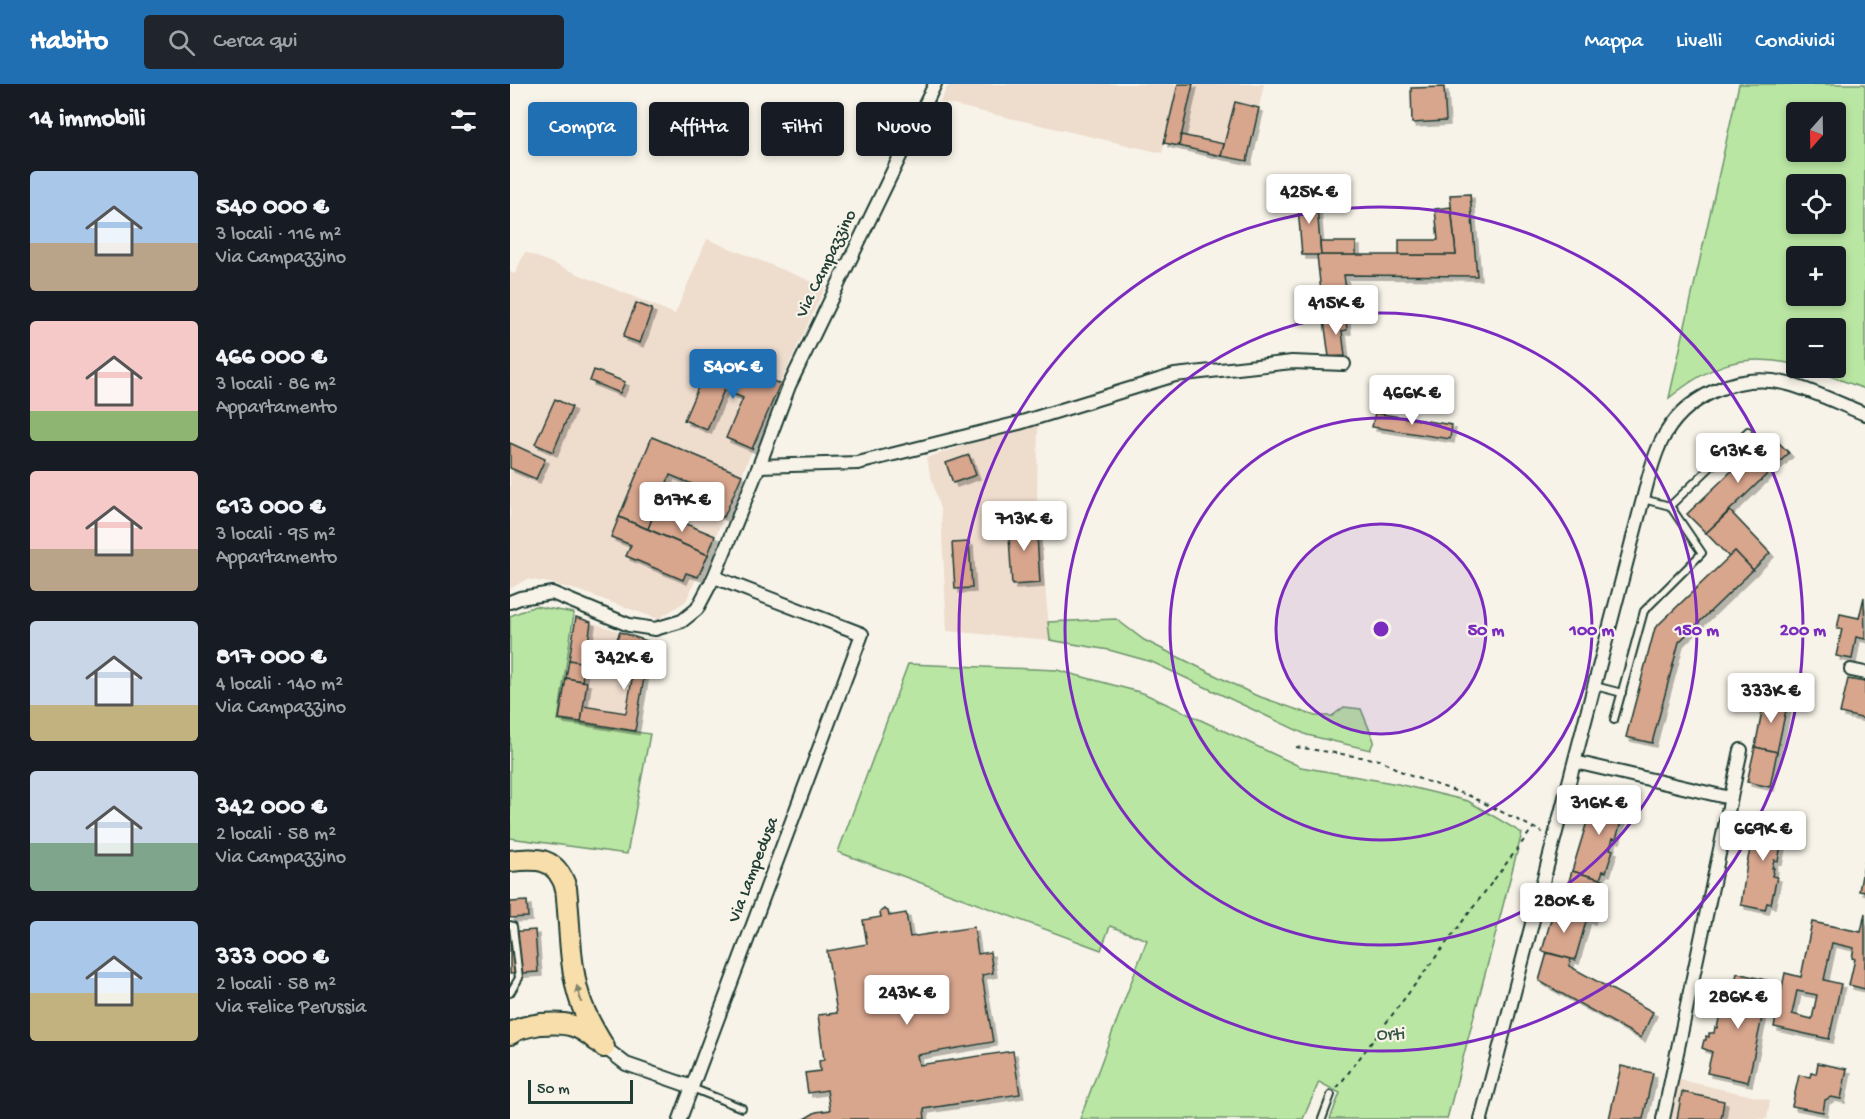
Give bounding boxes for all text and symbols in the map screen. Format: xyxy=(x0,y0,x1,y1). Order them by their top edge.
search box xyxy=(144,15,564,69)
text: Habito xyxy=(30,26,108,59)
icon: search xyxy=(165,26,198,59)
text: Cerca qui xyxy=(213,29,298,55)
text: Mappa xyxy=(1584,30,1643,55)
text: Livelli xyxy=(1676,30,1722,55)
text: Condividi xyxy=(1755,30,1835,55)
chip: Compra xyxy=(528,102,637,156)
chip: Affitta xyxy=(649,102,749,156)
chip: Filtri xyxy=(761,102,844,156)
chip: Nuovo xyxy=(856,102,952,156)
north arrow xyxy=(1786,102,1846,162)
map controls xyxy=(1786,102,1846,378)
icon: filters xyxy=(447,104,480,137)
text: 14 immobili xyxy=(30,105,146,136)
pin: 425K € xyxy=(1260,174,1358,225)
button: locate xyxy=(1786,174,1846,234)
text: 425K € xyxy=(1280,182,1338,205)
text: 540 000 € xyxy=(216,193,329,224)
icon: home xyxy=(78,195,150,267)
street label: Via Campazzino xyxy=(791,207,862,322)
text: 3 locali · 116 m² xyxy=(216,224,341,247)
button: + xyxy=(1786,246,1846,306)
text: Via Campazzino xyxy=(216,247,346,270)
pin: 415K € xyxy=(1287,285,1385,336)
text: 415K € xyxy=(1308,293,1364,316)
button: − xyxy=(1786,318,1846,378)
text: 466 000 € xyxy=(216,343,327,374)
icon: home xyxy=(78,345,150,417)
pin: 540K € xyxy=(684,349,782,400)
text: 540K € xyxy=(704,357,763,380)
text: 3 locali · 86 m² xyxy=(216,374,336,397)
pin: 466K € xyxy=(1363,375,1461,426)
text: 466K € xyxy=(1383,383,1441,406)
text: Appartamento xyxy=(216,397,338,420)
pin: 613K € xyxy=(1689,433,1787,484)
text: 613K € xyxy=(1710,441,1766,464)
pin: 817K € xyxy=(633,482,731,533)
text: 817K € xyxy=(653,490,711,513)
text: 613 000 € xyxy=(216,493,325,524)
icon: home xyxy=(78,495,150,567)
pin: 713K € xyxy=(975,501,1073,552)
text: 713K € xyxy=(996,509,1052,532)
text: 3 locali · 95 m² xyxy=(216,524,336,547)
text: Appartamento xyxy=(216,547,338,570)
centre of rings xyxy=(1371,619,1391,639)
text: 50 m xyxy=(1468,621,1505,642)
text: 100 m xyxy=(1569,621,1615,642)
text: 150 m xyxy=(1674,621,1719,642)
text: 200 m xyxy=(1780,621,1826,642)
pin: 342K € xyxy=(575,640,673,691)
text: 817 000 € xyxy=(216,643,326,674)
icon: home xyxy=(78,645,150,717)
text: 342K € xyxy=(595,648,653,671)
pin: 333K € xyxy=(1722,673,1820,724)
text: 4 locali · 140 m² xyxy=(216,674,343,697)
text: 333K € xyxy=(1742,681,1800,704)
text: Via Campazzino xyxy=(216,697,346,720)
pin: 316K € xyxy=(1550,785,1648,836)
text: 342 000 € xyxy=(216,793,327,824)
text: 316K € xyxy=(1571,793,1627,816)
icon: home xyxy=(78,795,150,867)
pin: 669K € xyxy=(1714,811,1812,862)
street label: Via Lampedusa xyxy=(724,813,784,927)
text: 669K € xyxy=(1734,819,1792,842)
text: 2 locali · 58 m² xyxy=(216,824,336,847)
text: Via Campazzino xyxy=(216,847,346,870)
pin: 280K € xyxy=(1515,883,1613,934)
text: 280K € xyxy=(1534,891,1594,914)
text: 333 000 € xyxy=(216,943,329,974)
icon: home xyxy=(78,945,150,1017)
text: 2 locali · 58 m² xyxy=(216,974,336,997)
pin: 243K € xyxy=(858,975,956,1026)
pin: 286K € xyxy=(1689,979,1787,1030)
text: 243K € xyxy=(878,983,936,1006)
one-way arrow xyxy=(574,985,583,1003)
text: 286K € xyxy=(1709,987,1767,1010)
text: Via Felice Perussia xyxy=(216,997,366,1020)
park label: Orti xyxy=(1377,1025,1405,1046)
scale bar xyxy=(528,1077,633,1104)
text: 50 m xyxy=(537,1081,570,1100)

